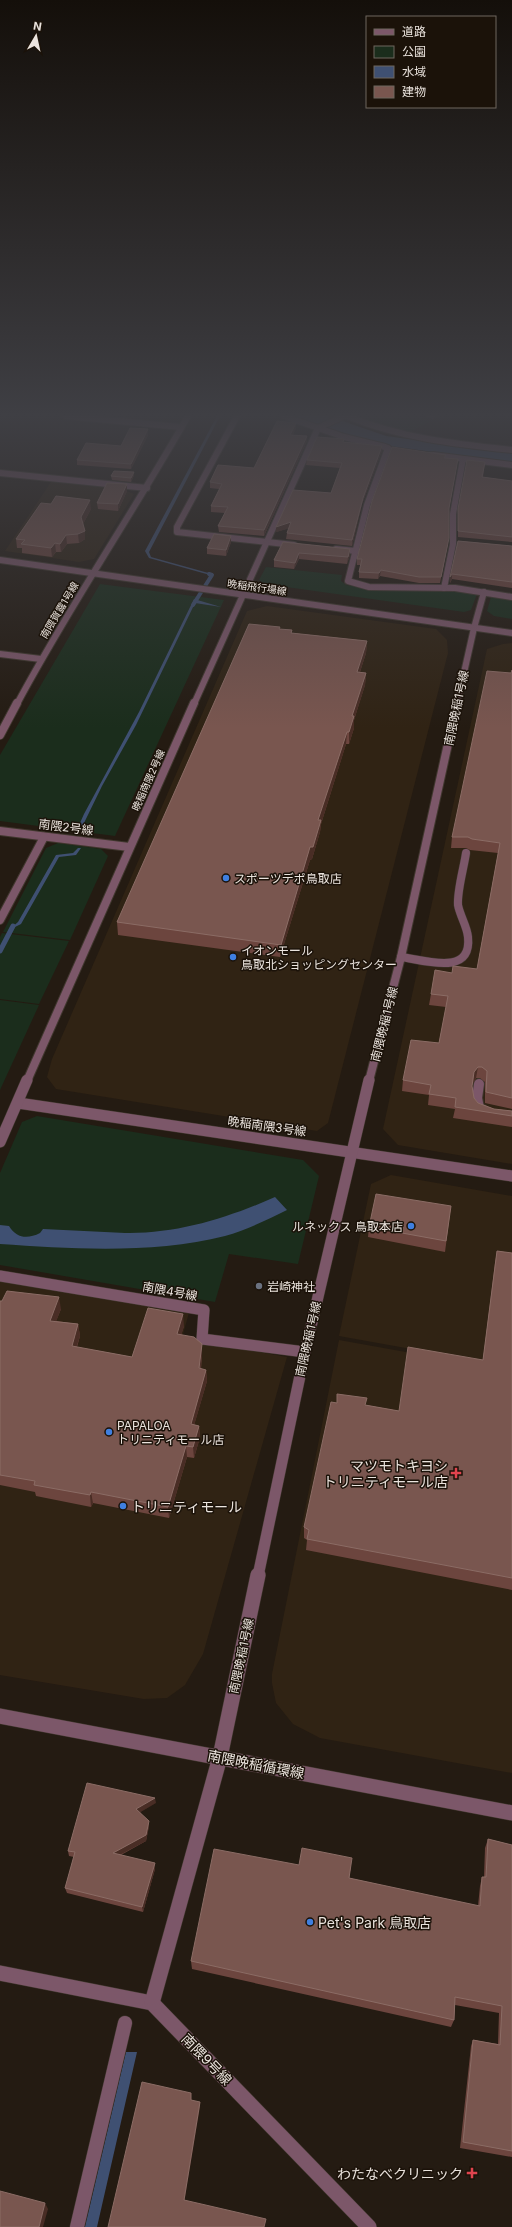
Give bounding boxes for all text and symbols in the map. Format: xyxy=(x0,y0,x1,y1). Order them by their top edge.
north arrow xyxy=(16,16,56,56)
legend xyxy=(366,16,496,108)
text: N xyxy=(32,19,43,34)
text: 道路 xyxy=(402,24,426,39)
text: 公園 xyxy=(402,44,426,59)
text: 水域 xyxy=(402,64,426,79)
text: 建物 xyxy=(402,84,426,99)
street label: 晩稲飛行場線 xyxy=(226,577,288,597)
street label: 南隈賀露1号線 xyxy=(37,579,81,641)
street label: 南隈晩稲1号線 xyxy=(441,669,471,747)
street label: 晩稲南隈2号線 xyxy=(129,747,167,813)
street label: 南隈2号線 xyxy=(38,816,94,838)
place label: スポーツデポ鳥取店 xyxy=(234,871,342,886)
marker: スポーツデポ鳥取店 xyxy=(221,873,231,883)
place label: イオンモール 鳥取北ショッピングセンター xyxy=(241,943,397,972)
marker: イオンモール 鳥取北ショッピングセンター xyxy=(228,952,238,962)
street label: 南隈晩稲1号線 xyxy=(367,985,401,1063)
street label: 晩稲南隈3号線 xyxy=(227,1113,307,1139)
place label: ルネックス 鳥取本店 xyxy=(292,1219,403,1234)
marker: ルネックス 鳥取本店 xyxy=(406,1221,416,1231)
street label: 南隈4号線 xyxy=(141,1279,199,1303)
place label: 岩崎神社 xyxy=(267,1279,315,1294)
marker: 岩崎神社 xyxy=(254,1281,264,1291)
street label: 南隈晩稲1号線 xyxy=(292,1300,324,1378)
place label: PAPALOA トリニティモール店 xyxy=(117,1418,224,1447)
marker: PAPALOA トリニティモール店 xyxy=(104,1427,114,1437)
place label: マツモトキヨシ トリニティモール店 xyxy=(323,1457,448,1490)
marker: マツモトキヨシ トリニティモール店 xyxy=(451,1468,461,1478)
place label: トリニティモール xyxy=(131,1498,242,1515)
marker: トリニティモール xyxy=(118,1501,128,1511)
street label: 南隈晩稲1号線 xyxy=(226,1617,256,1695)
street label: 南隈晩稲循環線 xyxy=(206,1746,306,1782)
place label: Pet's Park 鳥取店 xyxy=(318,1914,431,1931)
marker: Pet's Park 鳥取店 xyxy=(305,1917,315,1927)
street label: 南隈9号線 xyxy=(178,2030,236,2088)
place label: わたなべクリニック xyxy=(337,2165,463,2182)
marker: わたなべクリニック xyxy=(466,2167,478,2179)

